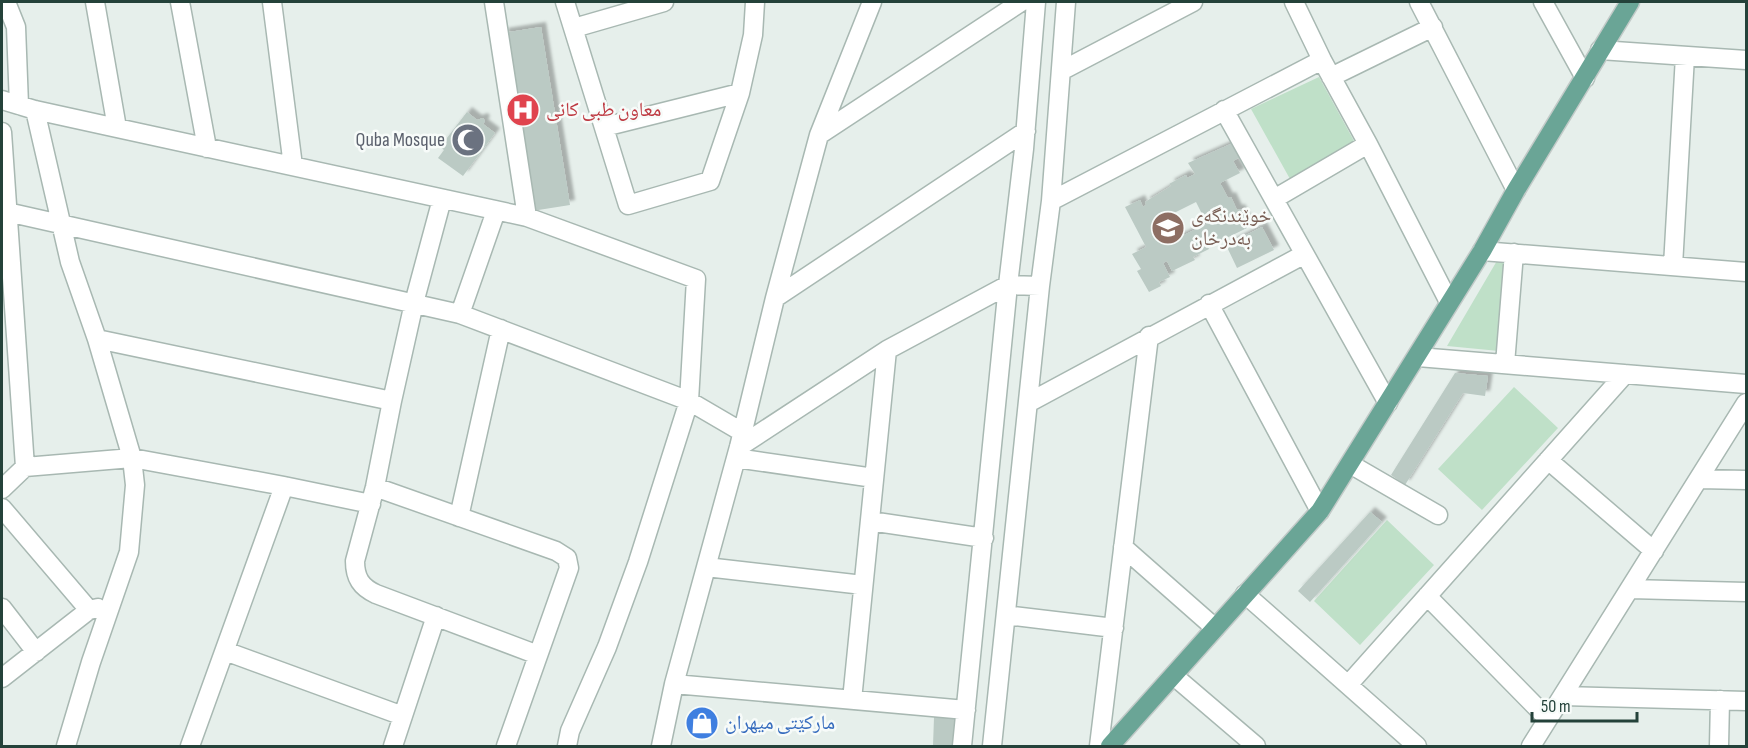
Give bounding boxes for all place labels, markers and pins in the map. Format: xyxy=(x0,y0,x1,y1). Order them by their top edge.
hospital icon: معاون طبی کانی xyxy=(505,92,541,128)
place label: معاون طبی کانی xyxy=(546,98,661,122)
mosque icon: Quba Mosque xyxy=(450,122,486,158)
place label: Quba Mosque xyxy=(356,128,445,152)
place label: خوێندنگەی بەدرخان xyxy=(1191,204,1272,251)
school or university icon: خوێندنگەی بەدرخان xyxy=(1150,210,1186,246)
shop icon: مارکێتی میهران xyxy=(684,705,720,741)
place label: مارکێتی میهران xyxy=(725,711,835,735)

